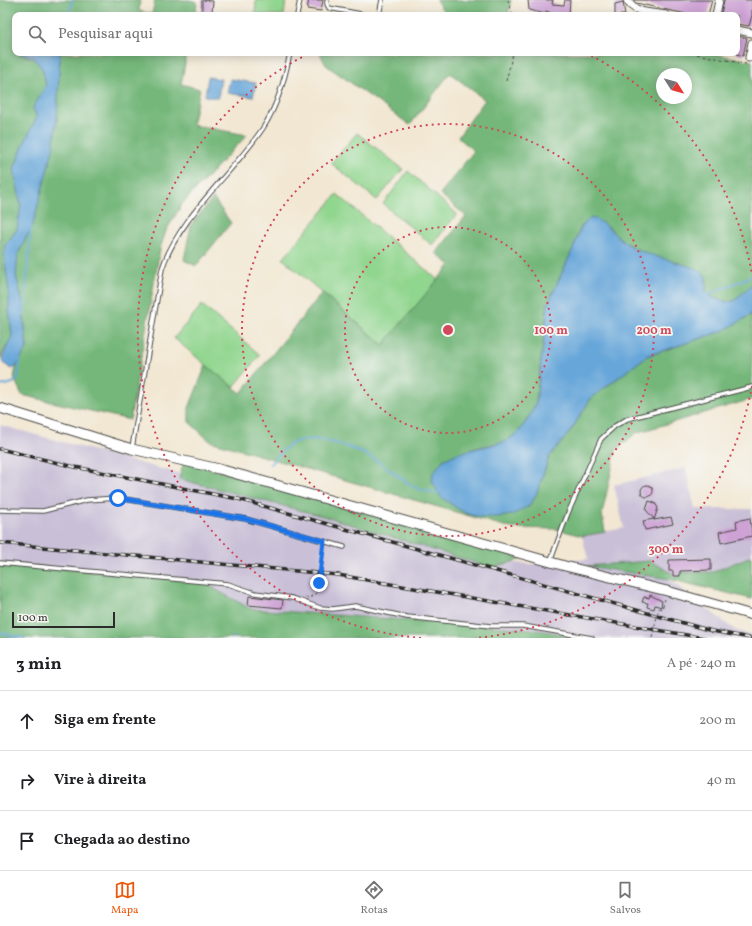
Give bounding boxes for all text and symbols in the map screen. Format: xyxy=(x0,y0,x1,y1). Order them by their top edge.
search box xyxy=(12,12,740,56)
icon: search xyxy=(26,23,48,45)
text: Pesquisar aqui xyxy=(58,24,153,45)
north arrow xyxy=(656,68,692,104)
centre of rings xyxy=(441,323,455,337)
text: 100 m xyxy=(534,323,568,339)
text: 200 m xyxy=(636,323,672,339)
route start xyxy=(109,489,127,507)
text: 300 m xyxy=(649,542,684,558)
route end xyxy=(310,574,328,592)
scale bar xyxy=(12,610,115,629)
text: 100 m xyxy=(18,611,48,626)
text: 3 min xyxy=(16,653,62,676)
text: A pé · 240 m xyxy=(667,655,736,673)
icon: ahead xyxy=(16,710,38,732)
text: Siga em frente xyxy=(54,710,156,731)
text: 200 m xyxy=(699,712,736,730)
icon: right xyxy=(16,770,38,792)
text: Vire à direita xyxy=(54,770,146,791)
text: 40 m xyxy=(707,772,736,790)
icon: arrive xyxy=(16,830,38,852)
text: Chegada ao destino xyxy=(54,830,190,851)
tab: Mapa xyxy=(111,879,139,918)
tab: Rotas xyxy=(361,879,388,918)
tab: Salvos xyxy=(610,879,641,918)

